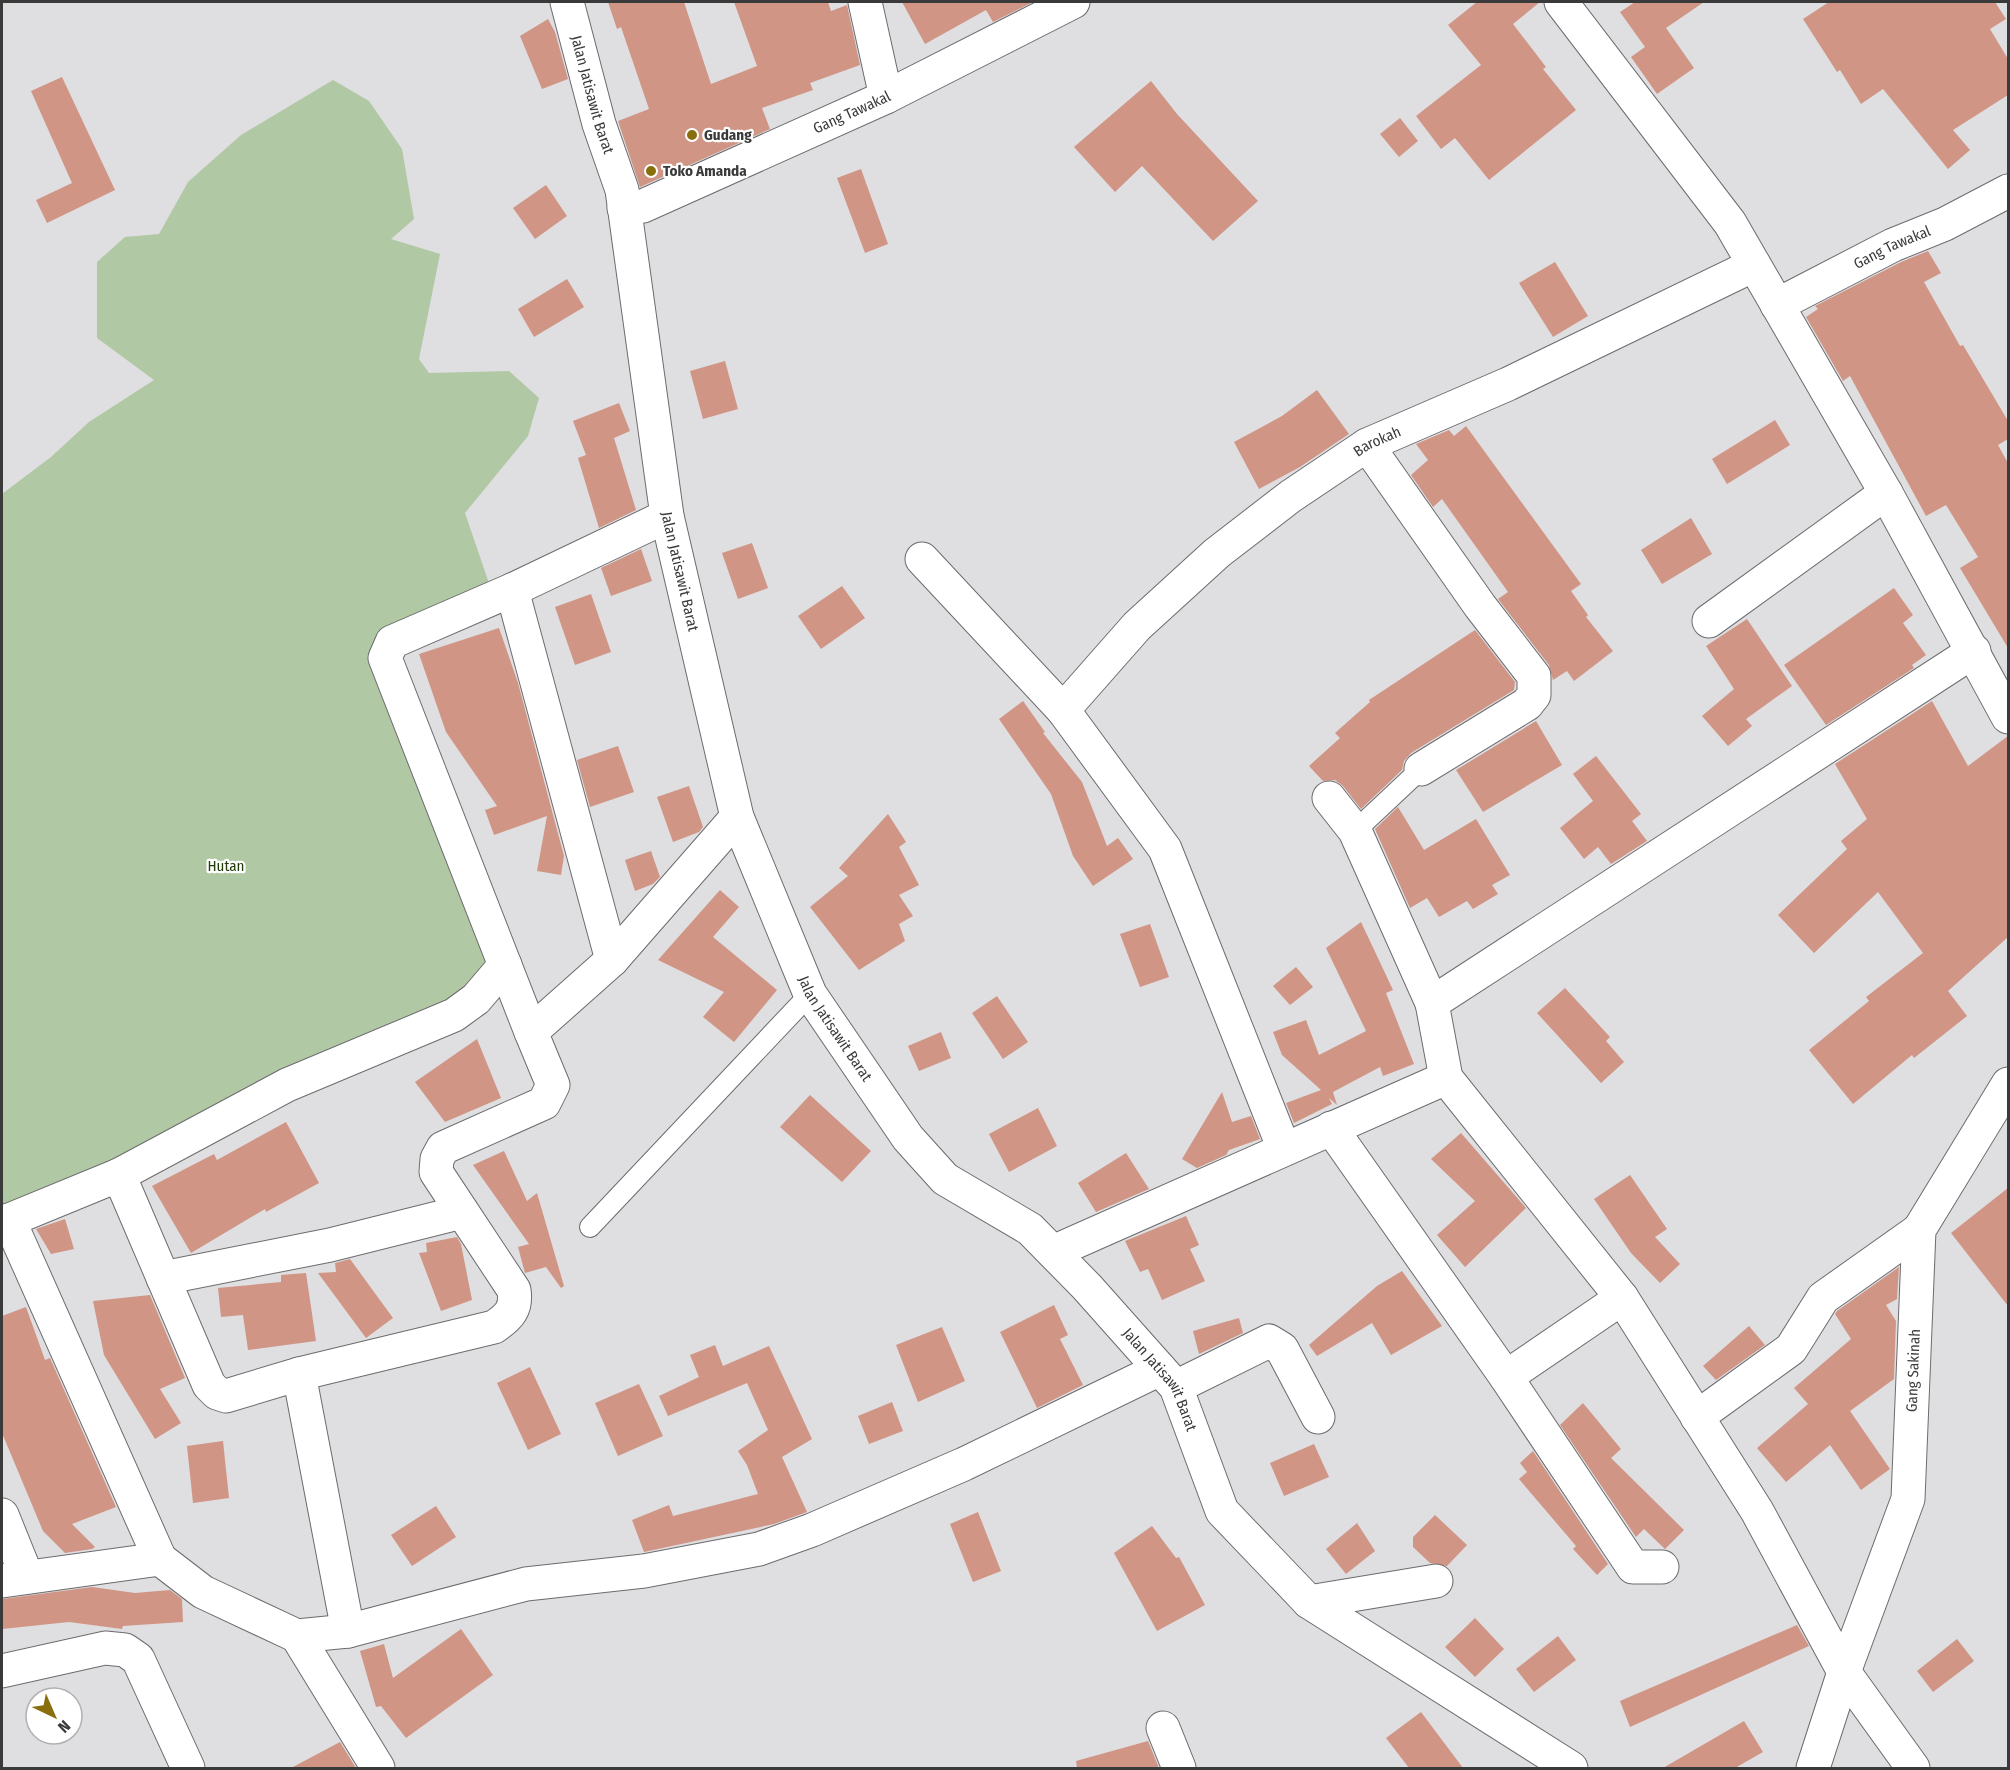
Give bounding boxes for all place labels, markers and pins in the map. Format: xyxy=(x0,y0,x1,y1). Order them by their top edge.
place label: Gudang xyxy=(704,126,752,144)
marker: Gudang xyxy=(685,128,699,142)
place label: Toko Amanda xyxy=(663,162,747,180)
marker: Toko Amanda xyxy=(644,164,658,178)

